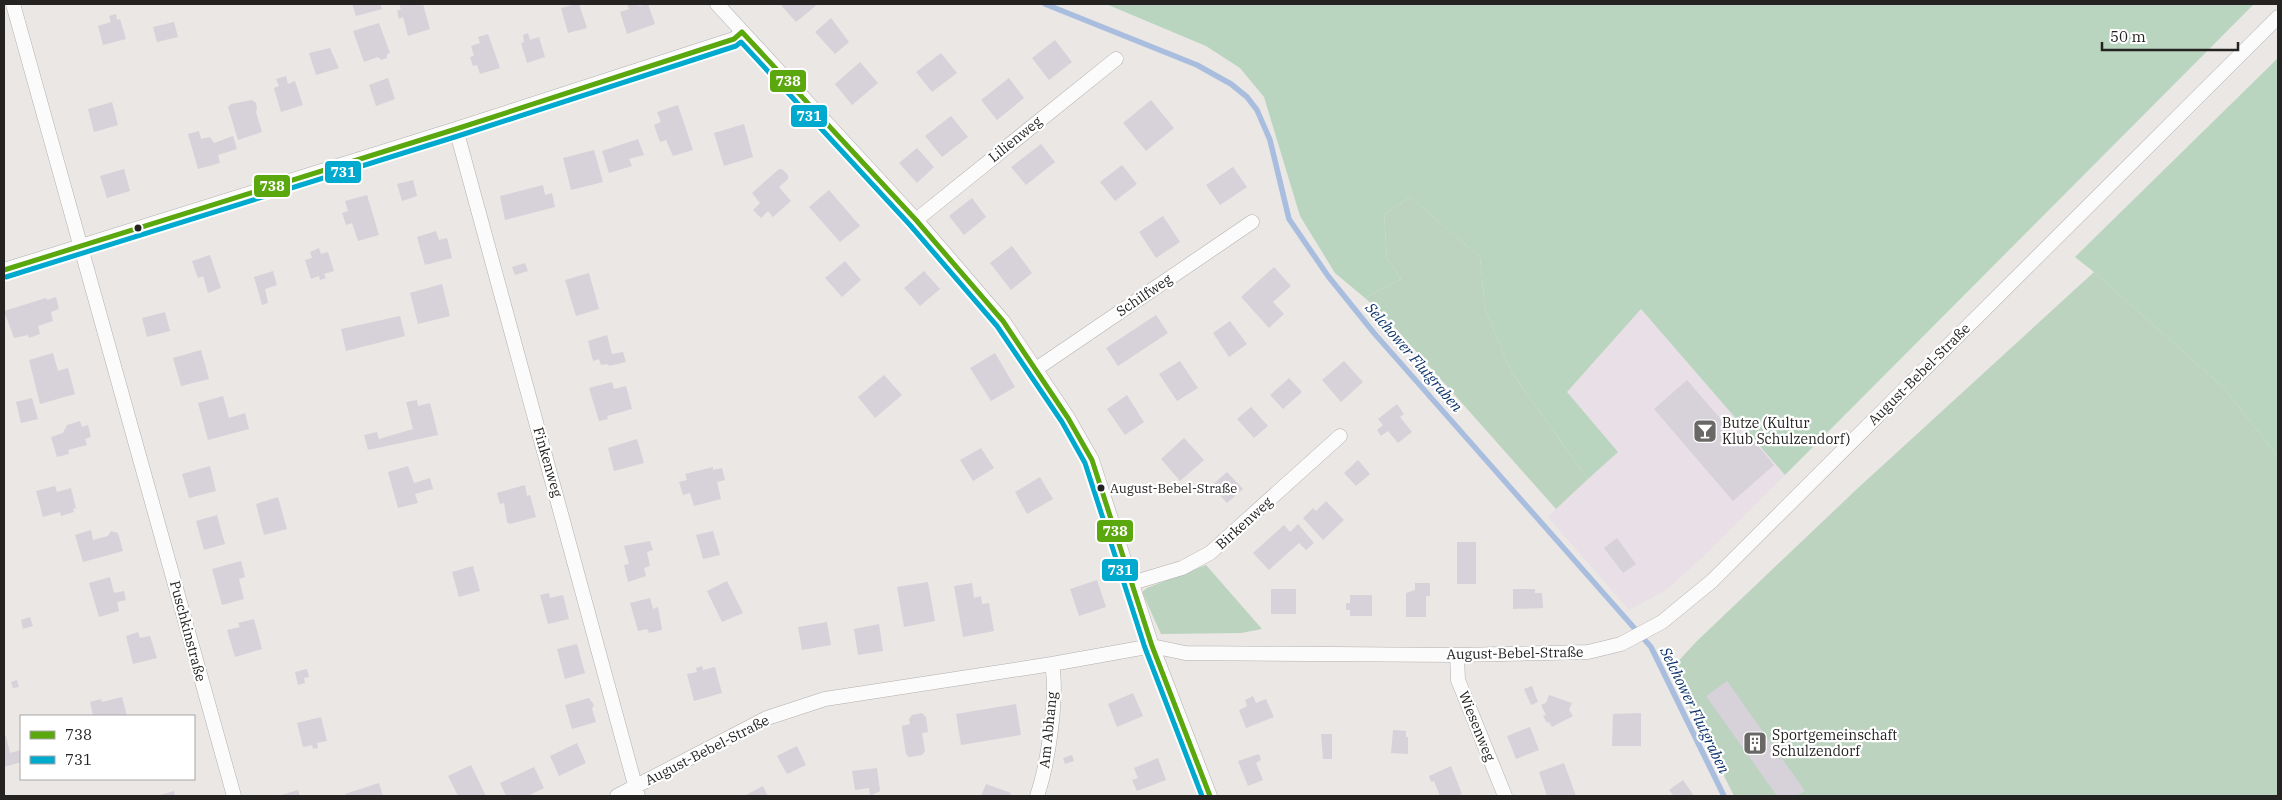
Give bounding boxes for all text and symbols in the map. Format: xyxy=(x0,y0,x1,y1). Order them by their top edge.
scale bar xyxy=(2102,20,2238,52)
text: 50 m xyxy=(2110,27,2146,46)
line badge: 738 xyxy=(769,69,807,93)
text: 738 xyxy=(775,72,801,90)
line badge: 731 xyxy=(790,104,828,128)
text: 731 xyxy=(796,107,822,125)
street label: Lilienweg xyxy=(985,112,1046,166)
line badge: 731 xyxy=(324,160,362,184)
text: 731 xyxy=(330,163,356,181)
line badge: 738 xyxy=(253,174,291,198)
text: 738 xyxy=(259,177,285,195)
unlabelled marker xyxy=(133,223,143,233)
street label: Schilfweg xyxy=(1113,270,1176,320)
water label: Selchower Flutgraben xyxy=(1361,298,1467,416)
street label: August-Bebel-Straße xyxy=(1864,319,1974,429)
place label: Butze (Kultur Klub Schulzendorf) xyxy=(1722,414,1850,448)
bar icon: Butze (Kultur Klub Schulzendorf) xyxy=(1692,418,1718,444)
street label: Finkenweg xyxy=(529,425,567,499)
place label: August-Bebel-Straße xyxy=(1110,480,1237,497)
marker: August-Bebel-Straße xyxy=(1096,483,1106,493)
street label: Birkenweg xyxy=(1212,493,1276,553)
line badge: 738 xyxy=(1096,519,1134,543)
text: 738 xyxy=(1102,522,1128,540)
line badge: 731 xyxy=(1101,558,1139,582)
text: 731 xyxy=(1107,561,1133,579)
street label: Puschkinstraße xyxy=(166,579,210,683)
street label: August-Bebel-Straße xyxy=(1446,643,1584,663)
water label: Selchower Flutgraben xyxy=(1656,643,1734,777)
street label: Wiesenweg xyxy=(1455,688,1499,764)
street label: Am Abhang xyxy=(1035,690,1061,769)
street label: August-Bebel-Straße xyxy=(642,711,772,789)
legend xyxy=(20,715,195,780)
text: 738 xyxy=(65,725,92,744)
place label: Sportgemeinschaft Schulzendorf xyxy=(1772,726,1897,760)
building icon: Sportgemeinschaft Schulzendorf xyxy=(1742,730,1768,756)
text: 731 xyxy=(65,750,92,769)

